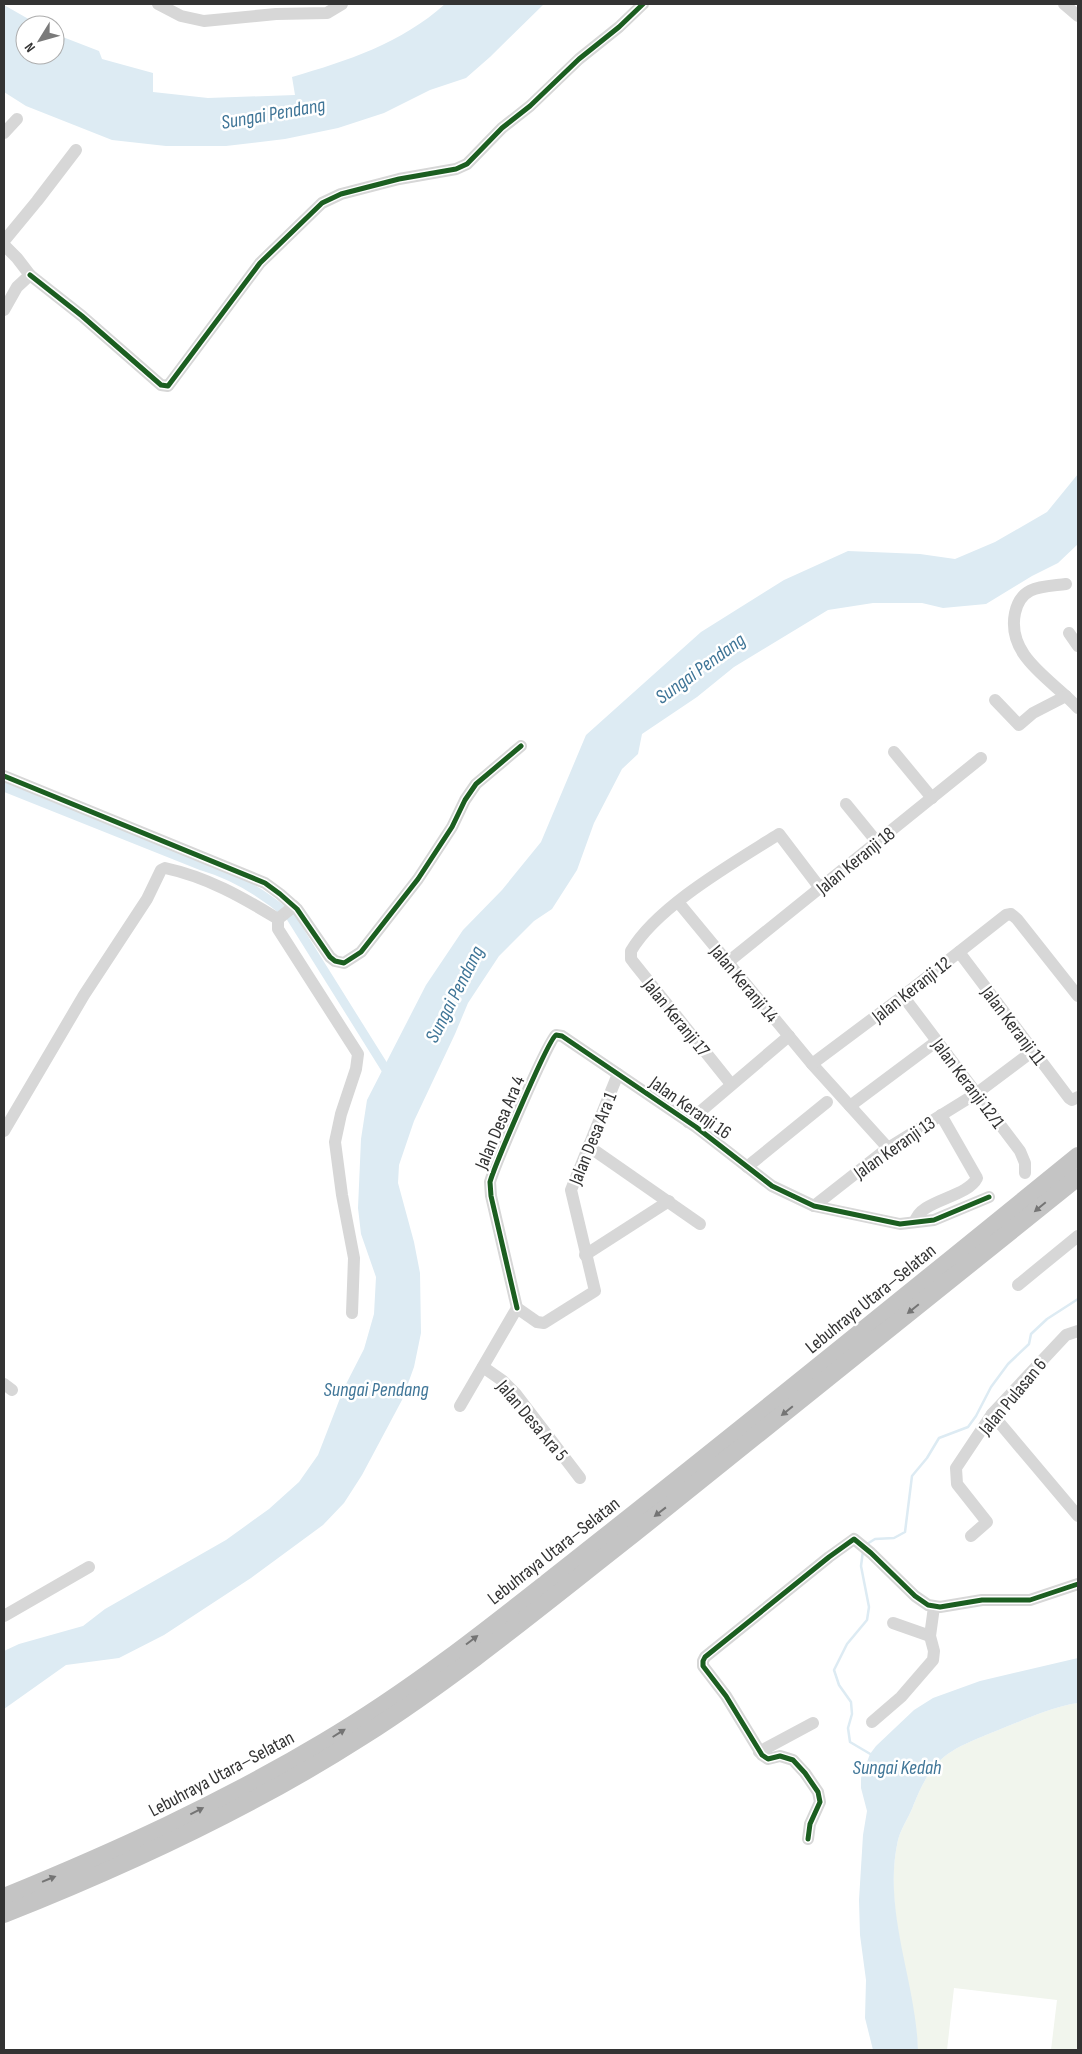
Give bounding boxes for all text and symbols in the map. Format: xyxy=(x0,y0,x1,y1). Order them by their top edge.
north arrow xyxy=(15,15,65,65)
text: N xyxy=(21,39,39,56)
water label: Sungai Pendang xyxy=(219,93,327,135)
water label: Sungai Pendang xyxy=(651,628,750,709)
street label: Jalan Keranji 18 xyxy=(811,822,900,901)
street label: Jalan Keranji 14 xyxy=(704,940,783,1028)
water label: Sungai Pendang xyxy=(420,942,489,1047)
street label: Jalan Keranji 12 xyxy=(867,952,956,1029)
street label: Jalan Keranji 17 xyxy=(637,973,715,1062)
street label: Jalan Keranji 11 xyxy=(975,981,1050,1070)
street label: Jalan Keranji 12/1 xyxy=(926,1033,1009,1134)
street label: Jalan Keranji 16 xyxy=(644,1071,735,1145)
street label: Jalan Desa Ara 4 xyxy=(470,1072,530,1174)
street label: Jalan Desa Ara 1 xyxy=(564,1089,623,1189)
street label: Jalan Keranji 13 xyxy=(849,1112,940,1185)
one-way arrow xyxy=(1034,1202,1047,1213)
street label: Lebuhraya Utara–Selatan xyxy=(801,1239,941,1359)
one-way arrow xyxy=(907,1303,920,1314)
street label: Jalan Pulasan 6 xyxy=(974,1354,1052,1441)
street label: Jalan Desa Ara 5 xyxy=(491,1375,572,1466)
water label: Sungai Pendang xyxy=(323,1378,429,1402)
one-way arrow xyxy=(781,1405,794,1416)
street label: Lebuhraya Utara–Selatan xyxy=(483,1492,625,1610)
one-way arrow xyxy=(654,1507,667,1518)
one-way arrow xyxy=(465,1635,479,1645)
street label: Lebuhraya Utara–Selatan xyxy=(145,1726,298,1822)
one-way arrow xyxy=(332,1728,346,1738)
water label: Sungai Kedah xyxy=(853,1756,941,1780)
one-way arrow xyxy=(189,1807,204,1815)
one-way arrow xyxy=(42,1874,56,1882)

